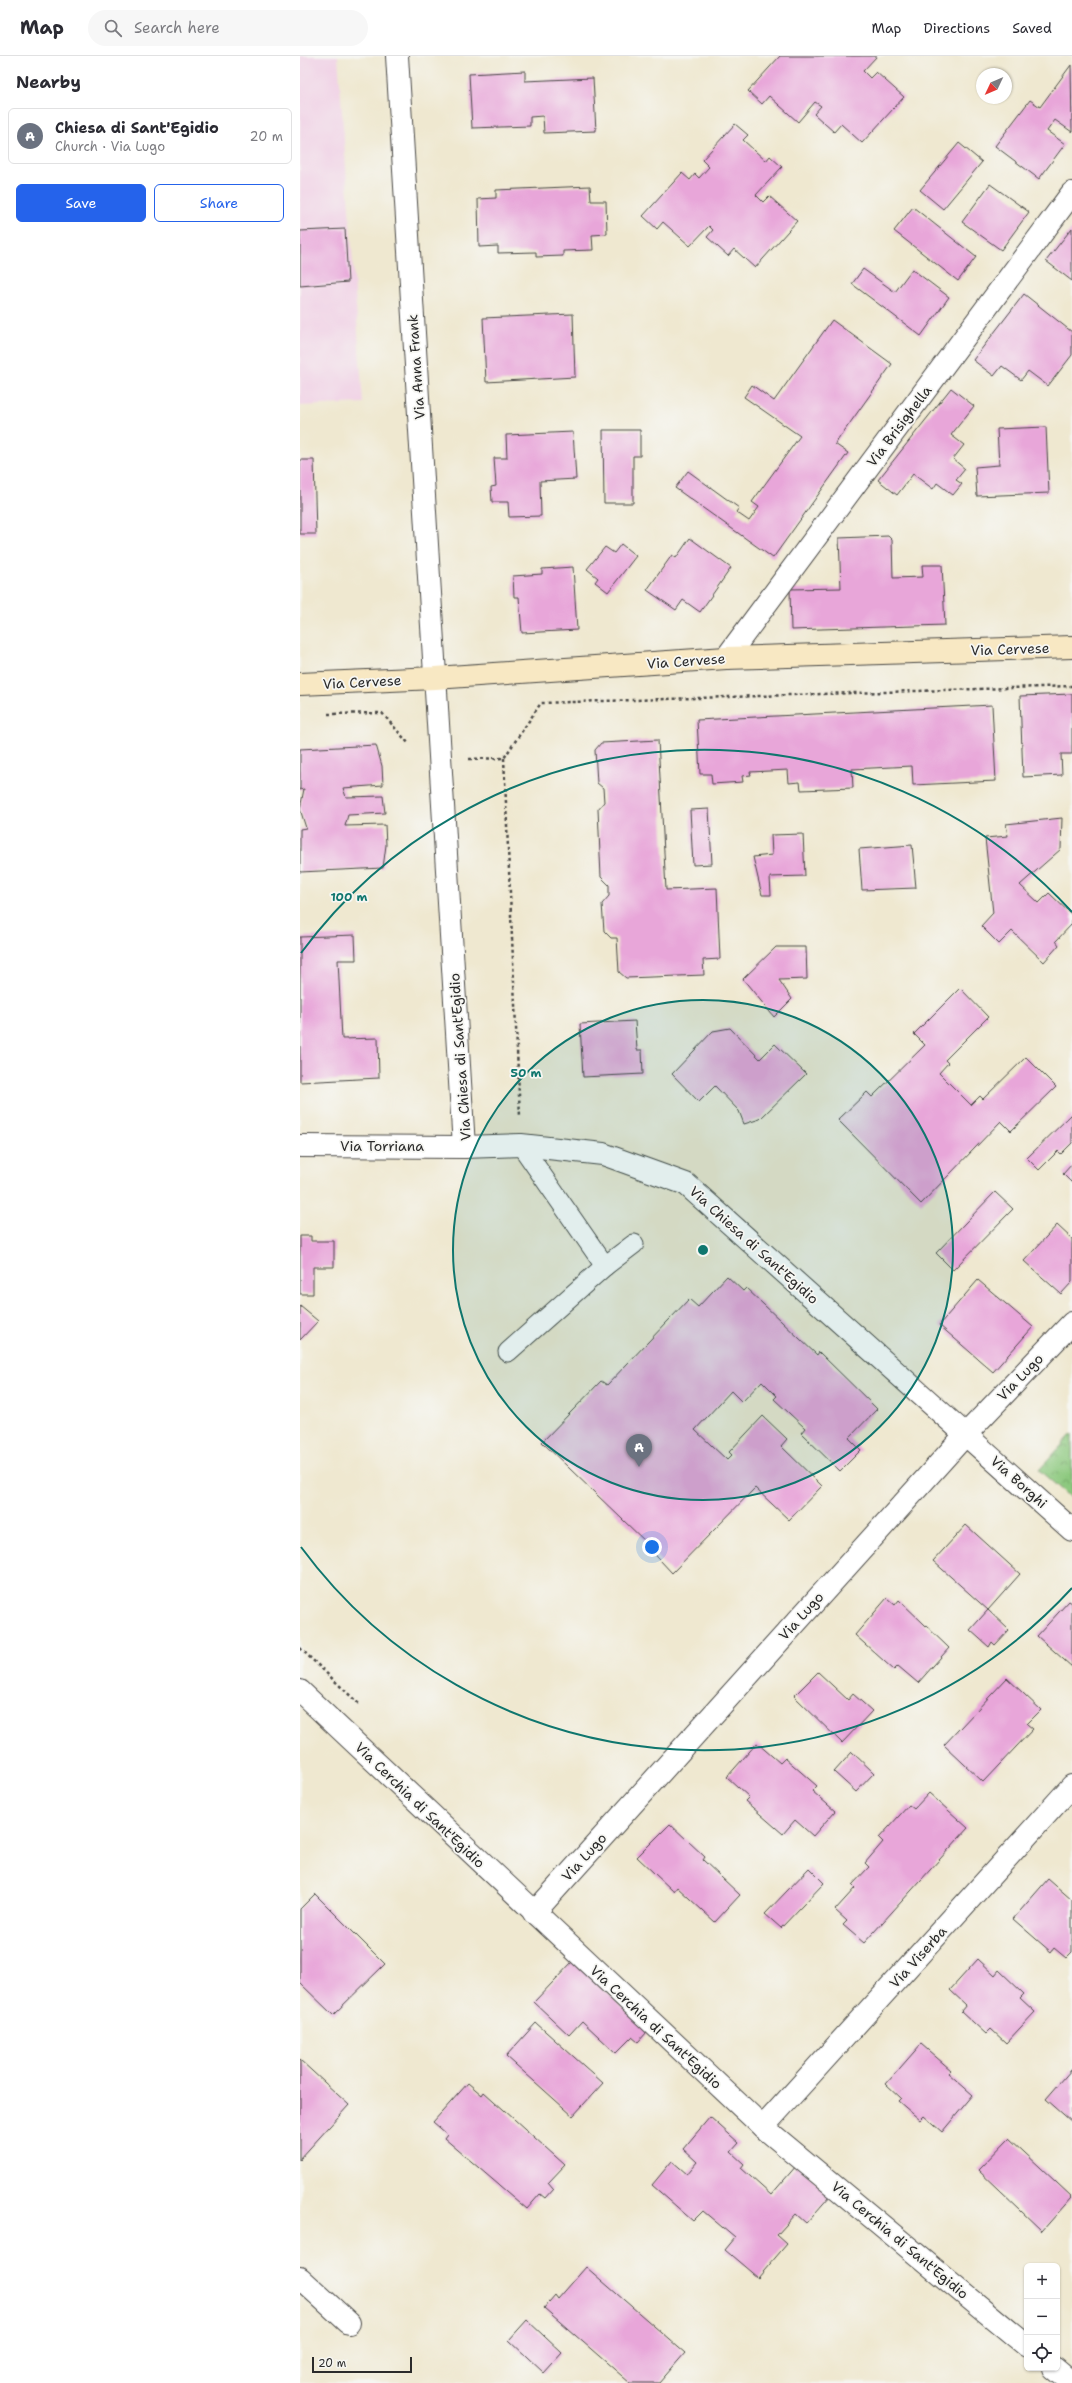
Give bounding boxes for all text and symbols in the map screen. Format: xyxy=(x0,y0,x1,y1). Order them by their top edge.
search box xyxy=(88,10,368,46)
text: Map xyxy=(20,15,64,40)
icon: search xyxy=(102,17,124,39)
text: Search here xyxy=(134,18,220,38)
text: Map xyxy=(872,19,902,37)
text: Directions xyxy=(924,19,990,37)
text: Saved xyxy=(1012,19,1052,37)
north arrow xyxy=(976,68,1012,104)
text: Nearby xyxy=(16,71,81,93)
text: Chiesa di Sant'Egidio xyxy=(55,118,219,138)
text: A xyxy=(25,128,35,145)
text: 20 m xyxy=(250,128,283,145)
text: Church · Via Lugo xyxy=(55,138,165,155)
button: Save xyxy=(16,184,146,222)
button: Share xyxy=(154,184,284,222)
street label: Via Anna Frank xyxy=(403,314,429,420)
street label: Via Brisighella xyxy=(863,382,936,470)
street label: Via Cervese xyxy=(970,639,1050,659)
street label: Via Cervese xyxy=(646,649,726,673)
street label: Via Cervese xyxy=(322,671,402,693)
text: 100 m xyxy=(331,889,368,905)
street label: Via Chiesa di Sant'Egidio xyxy=(445,973,475,1141)
text: 50 m xyxy=(511,1065,542,1081)
street label: Via Torriana xyxy=(340,1137,424,1155)
street label: Via Chiesa di Sant'Egidio xyxy=(686,1182,822,1308)
centre of rings xyxy=(696,1243,710,1257)
street label: Via Lugo xyxy=(993,1350,1047,1404)
pin: A xyxy=(626,1434,652,1467)
street label: Via Borghi xyxy=(987,1452,1051,1512)
your location xyxy=(642,1537,662,1557)
street label: Via Lugo xyxy=(775,1588,827,1644)
street label: Via Cerchia di Sant'Egidio xyxy=(351,1738,489,1872)
street label: Via Lugo xyxy=(558,1829,610,1885)
street label: Via Viserba xyxy=(885,1922,951,1992)
street label: Via Cerchia di Sant'Egidio xyxy=(586,1961,726,2093)
street label: Via Cerchia di Sant'Egidio xyxy=(828,2177,972,2303)
map controls xyxy=(1024,2263,1060,2371)
button: + xyxy=(1024,2263,1060,2299)
button: − xyxy=(1024,2299,1060,2335)
button: locate xyxy=(1024,2335,1060,2371)
scale bar xyxy=(312,2355,412,2374)
text: 20 m xyxy=(318,2356,346,2371)

